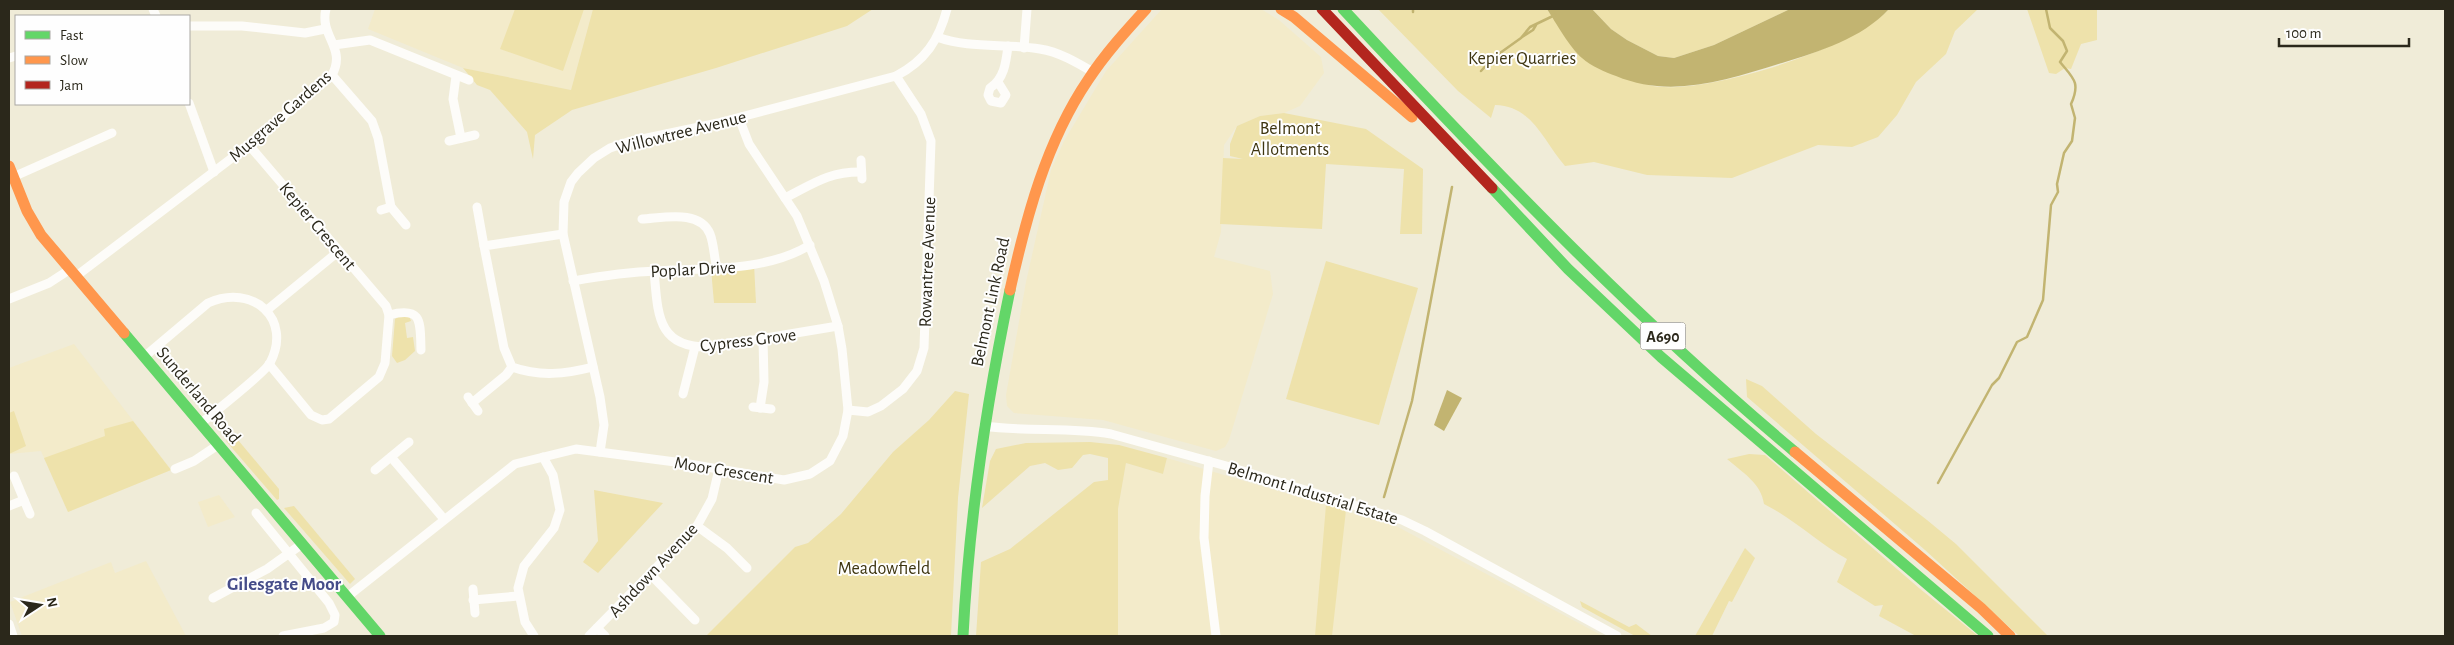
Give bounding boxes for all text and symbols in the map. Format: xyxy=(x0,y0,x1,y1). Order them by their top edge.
legend xyxy=(15,15,190,105)
scale bar xyxy=(2279,15,2409,47)
text: 100 m xyxy=(2286,26,2321,41)
text: Fast xyxy=(60,28,84,43)
park label: Kepier Quarries xyxy=(1468,50,1576,68)
text: Slow xyxy=(60,53,88,68)
street label: Musgrave Gardens xyxy=(226,68,335,166)
text: Jam xyxy=(60,78,83,93)
street label: Willowtree Avenue xyxy=(614,108,748,158)
park label: Belmont Allotments xyxy=(1251,120,1329,159)
street label: Kepier Crescent xyxy=(276,179,359,274)
street label: Rowantree Avenue xyxy=(917,196,939,328)
street label: Belmont Link Road xyxy=(969,236,1013,368)
street label: Poplar Drive xyxy=(650,259,736,281)
road number: A690 xyxy=(1640,322,1686,350)
street label: Cypress Grove xyxy=(699,326,797,356)
street label: Sunderland Road xyxy=(153,344,244,447)
street label: Moor Crescent xyxy=(673,454,775,488)
street label: Belmont Industrial Estate xyxy=(1225,459,1400,528)
street label: Ashdown Avenue xyxy=(606,520,702,621)
park label: Meadowfield xyxy=(838,560,930,578)
district label: Gilesgate Moor xyxy=(227,575,341,594)
north arrow xyxy=(15,580,65,630)
text: N xyxy=(44,596,60,609)

